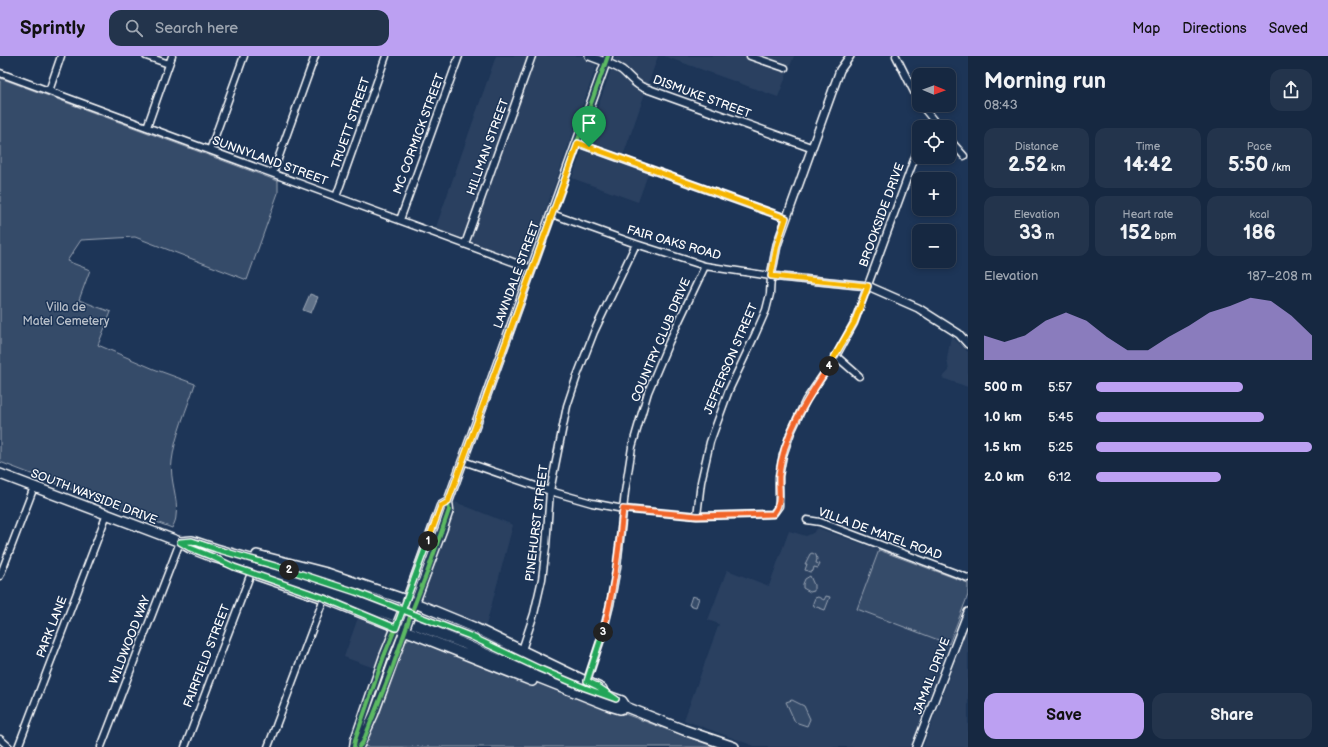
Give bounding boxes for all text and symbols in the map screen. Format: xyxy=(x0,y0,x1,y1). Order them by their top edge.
search box xyxy=(109,10,389,46)
text: Sprintly xyxy=(20,17,85,40)
icon: search xyxy=(123,17,145,39)
text: Search here xyxy=(155,19,238,38)
text: Map xyxy=(1132,20,1160,37)
text: Directions xyxy=(1182,20,1247,37)
text: Saved xyxy=(1269,20,1308,37)
north arrow xyxy=(912,68,956,112)
map controls xyxy=(912,68,956,268)
text: Morning run xyxy=(984,68,1106,95)
button: share xyxy=(1270,69,1312,111)
street label: MC CORMICK STREET xyxy=(390,71,448,196)
street label: DISMUKE STREET xyxy=(651,72,754,122)
street label: TRUETT STREET xyxy=(328,75,374,171)
street label: HILLMAN STREET xyxy=(464,96,513,197)
text: 08:43 xyxy=(984,97,1018,113)
pin xyxy=(572,106,606,147)
icon: arrive xyxy=(578,112,600,134)
button: locate xyxy=(912,120,956,164)
street label: SUNNYLAND STREET xyxy=(210,133,331,189)
text: Distance xyxy=(1015,140,1059,153)
text: Time xyxy=(1136,140,1160,153)
text: Pace xyxy=(1247,140,1272,153)
text: 2.52 xyxy=(1008,153,1048,177)
text: 14:42 xyxy=(1124,153,1172,177)
text: 5:50 xyxy=(1228,153,1268,177)
street label: BROOKSIDE DRIVE xyxy=(856,161,908,269)
text: km xyxy=(1048,161,1065,174)
text: /km xyxy=(1268,161,1291,174)
button: + xyxy=(912,172,956,216)
text: Elevation xyxy=(1014,208,1060,221)
text: Heart rate xyxy=(1123,208,1173,221)
text: kcal xyxy=(1249,208,1269,221)
street label: LAWNDALE STREET xyxy=(491,219,544,331)
text: 33 xyxy=(1019,221,1042,245)
text: 152 xyxy=(1120,221,1152,245)
text: 186 xyxy=(1243,221,1276,245)
street label: FAIR OAKS ROAD xyxy=(625,222,723,264)
button: − xyxy=(912,224,956,268)
text: m xyxy=(1042,229,1054,242)
text: bpm xyxy=(1152,229,1176,242)
text: Elevation xyxy=(984,268,1038,284)
text: 187–208 m xyxy=(1247,268,1312,284)
street label: COUNTRY CLUB DRIVE xyxy=(628,276,694,404)
park label: Villa de Matel Cemetery xyxy=(23,300,110,329)
street label: JEFFERSON STREET xyxy=(701,300,762,417)
pin: 4 xyxy=(819,356,839,376)
text: 4 xyxy=(826,359,832,372)
text: 500 m xyxy=(984,379,1022,395)
text: 5:57 xyxy=(1048,379,1072,395)
text: 1.0 km xyxy=(984,409,1022,425)
text: 5:45 xyxy=(1048,409,1073,425)
text: 1.5 km xyxy=(984,439,1021,455)
text: 5:25 xyxy=(1048,439,1073,455)
street label: PINEHURST STREET xyxy=(522,463,552,582)
street label: SOUTH WAYSIDE DRIVE xyxy=(29,466,159,528)
text: 2.0 km xyxy=(984,469,1024,485)
text: 6:12 xyxy=(1048,469,1071,485)
street label: VILLA DE MATEL ROAD xyxy=(816,505,944,563)
pin: 1 xyxy=(418,531,438,551)
text: 1 xyxy=(426,534,430,547)
pin: 2 xyxy=(279,560,299,580)
text: 2 xyxy=(286,563,292,576)
street label: WILDWOOD WAY xyxy=(106,593,154,686)
street label: PARK LANE xyxy=(33,594,71,660)
street label: FAIRFIELD STREET xyxy=(180,602,234,710)
pin: 3 xyxy=(593,622,613,642)
text: 3 xyxy=(600,625,606,638)
street label: JAMAIL DRIVE xyxy=(910,635,954,716)
button: Save xyxy=(984,693,1144,739)
button: Share xyxy=(1152,693,1312,739)

